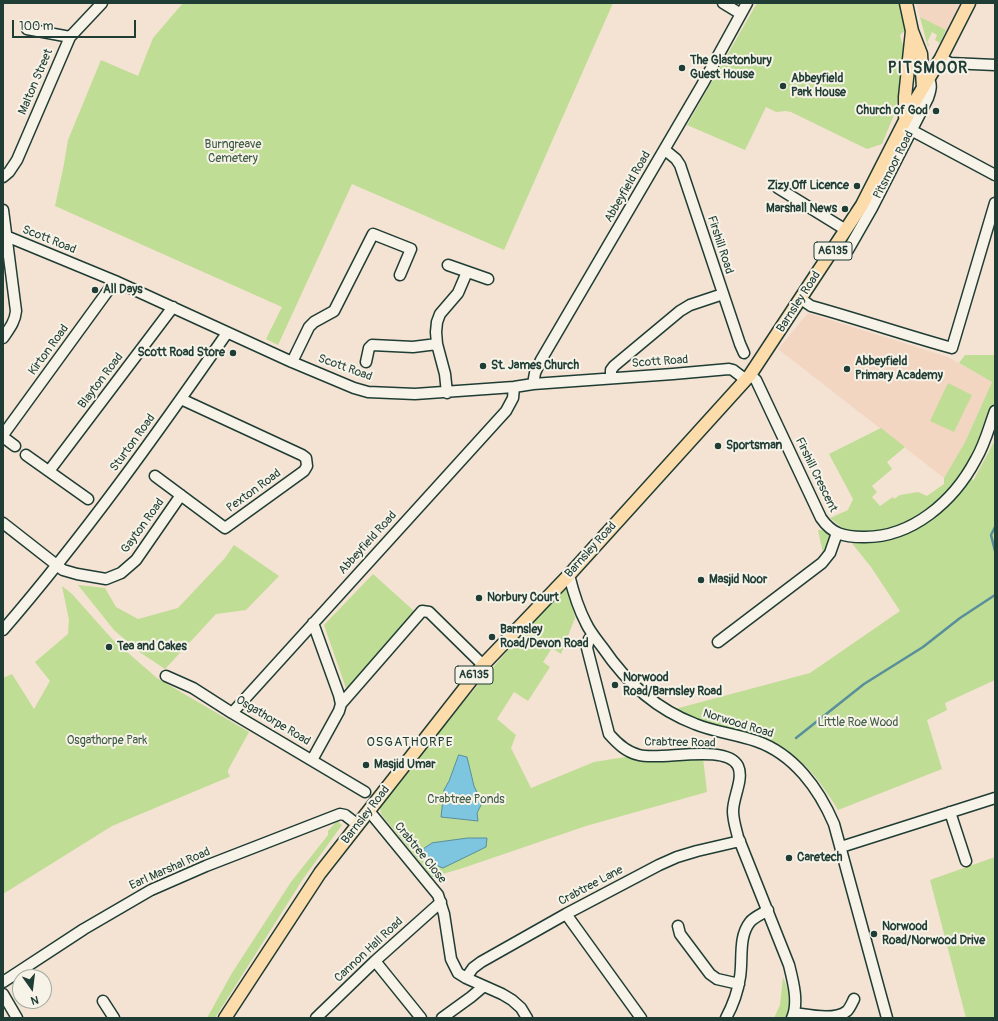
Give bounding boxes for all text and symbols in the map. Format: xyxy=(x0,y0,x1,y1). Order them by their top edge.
scale bar xyxy=(14,12,138,38)
text: 100 m xyxy=(19,19,53,34)
street label: Malton Street xyxy=(16,47,56,117)
place label: The Glastonbury Guest House xyxy=(690,54,772,82)
district label: PITSMOOR xyxy=(888,59,968,79)
marker: The Glastonbury Guest House xyxy=(677,63,687,73)
place label: Abbeyfield Park House xyxy=(791,72,846,100)
marker: Abbeyfield Park House xyxy=(778,81,788,91)
place label: Church of God xyxy=(856,104,928,118)
marker: Church of God xyxy=(931,106,941,116)
street label: Pitsmoor Road xyxy=(871,129,917,201)
park label: Burngreave Cemetery xyxy=(205,138,261,166)
street label: Abbeyfield Road xyxy=(602,149,654,225)
place label: Zizy Off Licence xyxy=(767,179,849,193)
marker: Zizy Off Licence xyxy=(852,181,862,191)
place label: Marshall News xyxy=(766,202,837,216)
marker: Marshall News xyxy=(840,204,850,214)
street label: Firshill Road xyxy=(704,214,736,276)
street label: Scott Road xyxy=(20,223,78,257)
road number: A6135 xyxy=(814,242,852,260)
street label: Barnsley Road xyxy=(774,269,824,335)
place label: All Days xyxy=(103,283,143,297)
marker: All Days xyxy=(90,285,100,295)
street label: Kirton Road xyxy=(26,322,72,378)
place label: Scott Road Store xyxy=(137,346,225,360)
marker: Scott Road Store xyxy=(228,348,238,358)
street label: Blayton Road xyxy=(75,350,127,412)
street label: Scott Road xyxy=(316,352,374,384)
street label: Scott Road xyxy=(631,353,689,371)
place label: Abbeyfield Primary Academy xyxy=(855,355,943,383)
place label: St. James Church xyxy=(491,359,579,373)
marker: St. James Church xyxy=(478,361,488,371)
marker: Abbeyfield Primary Academy xyxy=(842,364,852,374)
street label: Sturton Road xyxy=(107,411,159,475)
street label: Firshill Crescent xyxy=(792,435,840,515)
place label: Sportsman xyxy=(726,439,782,453)
marker: Sportsman xyxy=(713,441,723,451)
street label: Pexton Road xyxy=(224,466,284,516)
street label: Gayton Road xyxy=(118,496,168,556)
street label: Abbeyfield Road xyxy=(336,509,400,577)
street label: Barnsley Road xyxy=(562,519,620,581)
place label: Masjid Noor xyxy=(709,573,767,587)
marker: Masjid Noor xyxy=(696,575,706,585)
place label: Norbury Court xyxy=(487,591,559,605)
marker: Norbury Court xyxy=(474,593,484,603)
place label: Barnsley Road/Devon Road xyxy=(500,623,589,651)
marker: Barnsley Road/Devon Road xyxy=(487,632,497,642)
place label: Tea and Cakes xyxy=(117,640,187,654)
marker: Tea and Cakes xyxy=(104,642,114,652)
road number: A6135 xyxy=(455,666,493,684)
place label: Norwood Road/Barnsley Road xyxy=(623,671,722,699)
marker: Norwood Road/Barnsley Road xyxy=(610,680,620,690)
street label: Osgathorpe Road xyxy=(233,693,313,749)
street label: Norwood Road xyxy=(701,706,775,742)
park label: Little Roe Wood xyxy=(818,716,898,730)
park label: Osgathorpe Park xyxy=(67,734,147,748)
district label: OSGATHORPE xyxy=(366,735,454,751)
street label: Crabtree Road xyxy=(644,735,716,751)
place label: Masjid Umar xyxy=(374,758,435,772)
marker: Masjid Umar xyxy=(361,760,371,770)
street label: Barnsley Road xyxy=(339,783,393,847)
park label: Crabtree Ponds xyxy=(427,793,505,807)
street label: Crabtree Close xyxy=(391,820,449,886)
street label: Earl Marshal Road xyxy=(127,845,213,893)
place label: Caretech xyxy=(797,851,842,865)
marker: Caretech xyxy=(784,853,794,863)
street label: Crabtree Lane xyxy=(556,863,626,909)
street label: Cannon Hall Road xyxy=(332,915,406,985)
place label: Norwood Road/Norwood Drive xyxy=(882,920,985,948)
marker: Norwood Road/Norwood Drive xyxy=(869,929,879,939)
north arrow xyxy=(12,969,52,1009)
text: N xyxy=(30,993,40,1007)

